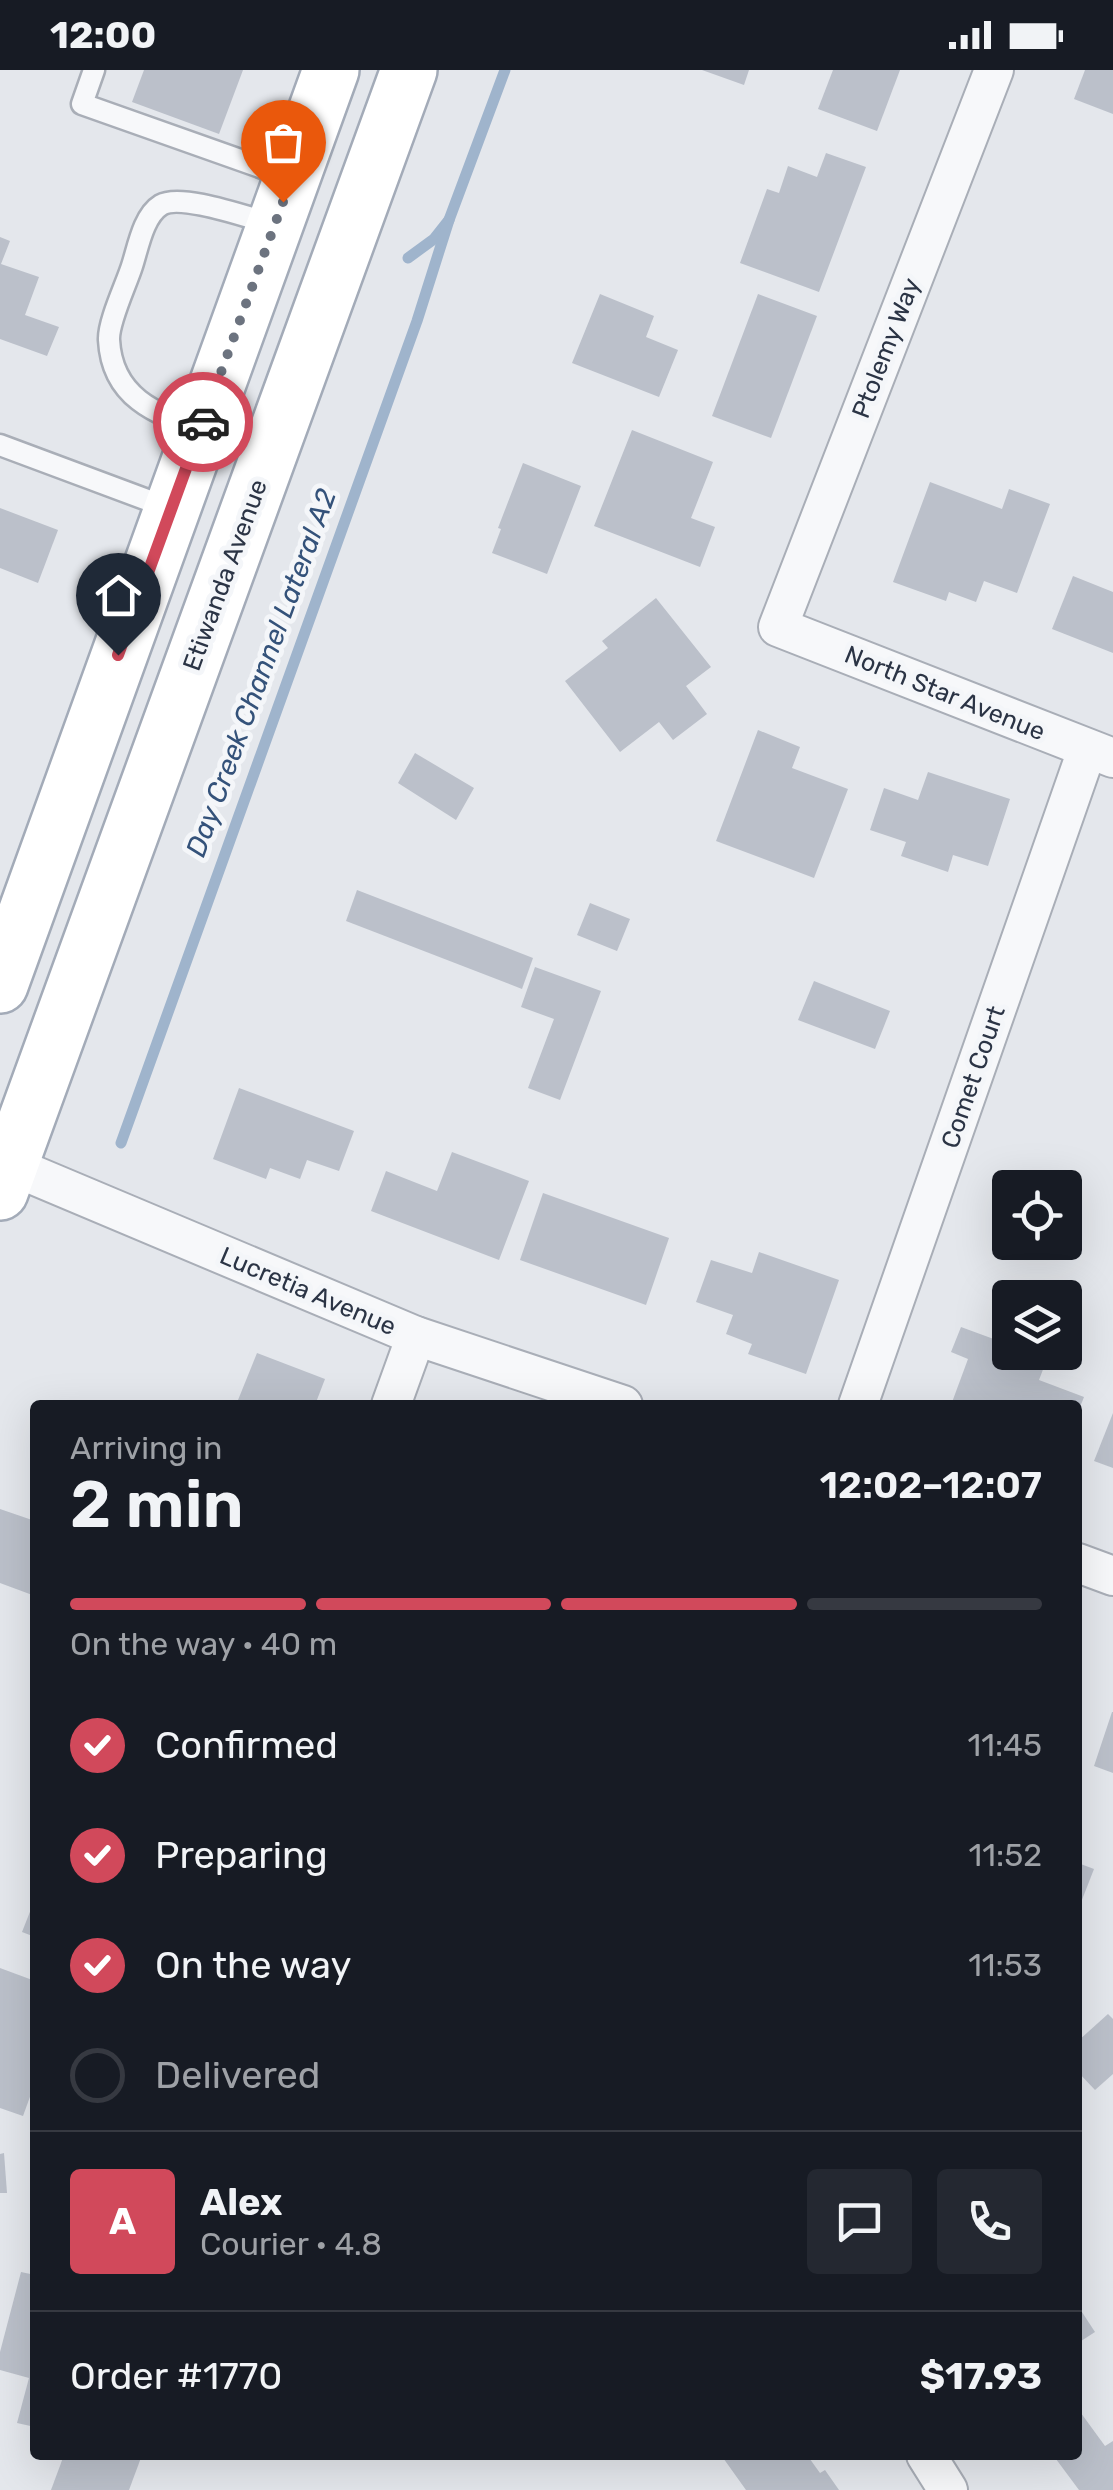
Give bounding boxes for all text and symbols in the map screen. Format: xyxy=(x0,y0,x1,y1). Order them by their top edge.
text: 12:00 xyxy=(50,12,156,58)
pin xyxy=(241,100,326,203)
icon: bag xyxy=(256,115,311,170)
street label: Ptolemy Way xyxy=(846,274,926,422)
courier xyxy=(153,372,253,472)
icon: car xyxy=(176,395,231,450)
street label: Etiwanda Avenue xyxy=(177,476,273,674)
water label: Day Creek Channel Lateral A2 xyxy=(179,484,343,861)
pin xyxy=(76,553,161,656)
icon: home xyxy=(91,568,146,623)
street label: North Star Avenue xyxy=(841,640,1049,746)
street label: Comet Court xyxy=(935,1002,1011,1152)
map controls xyxy=(992,1170,1082,1370)
button: locate xyxy=(992,1170,1082,1260)
street label: Lucretia Avenue xyxy=(216,1241,400,1341)
button: layers xyxy=(992,1280,1082,1370)
text: Arriving in xyxy=(70,1429,222,1467)
text: 12:02–12:07 xyxy=(820,1462,1042,1508)
text: 2 min xyxy=(70,1466,244,1543)
text: On the way · 40 m xyxy=(70,1625,337,1663)
icon: check xyxy=(70,1718,125,1773)
text: Confirmed xyxy=(155,1722,338,1768)
text: 11:45 xyxy=(968,1726,1042,1764)
icon: check xyxy=(70,1828,125,1883)
text: Preparing xyxy=(155,1832,328,1878)
text: 11:52 xyxy=(969,1836,1042,1874)
icon: check xyxy=(70,1938,125,1993)
text: On the way xyxy=(155,1942,351,1988)
text: 11:53 xyxy=(968,1946,1042,1984)
text: Delivered xyxy=(155,2052,320,2098)
button: chat xyxy=(807,2169,912,2274)
button: phone xyxy=(937,2169,1042,2274)
text: Alex xyxy=(200,2179,282,2225)
text: A xyxy=(109,2198,136,2244)
text: Courier · 4.8 xyxy=(200,2225,382,2263)
text: Order #1770 xyxy=(70,2353,282,2399)
text: $17.93 xyxy=(920,2353,1042,2399)

